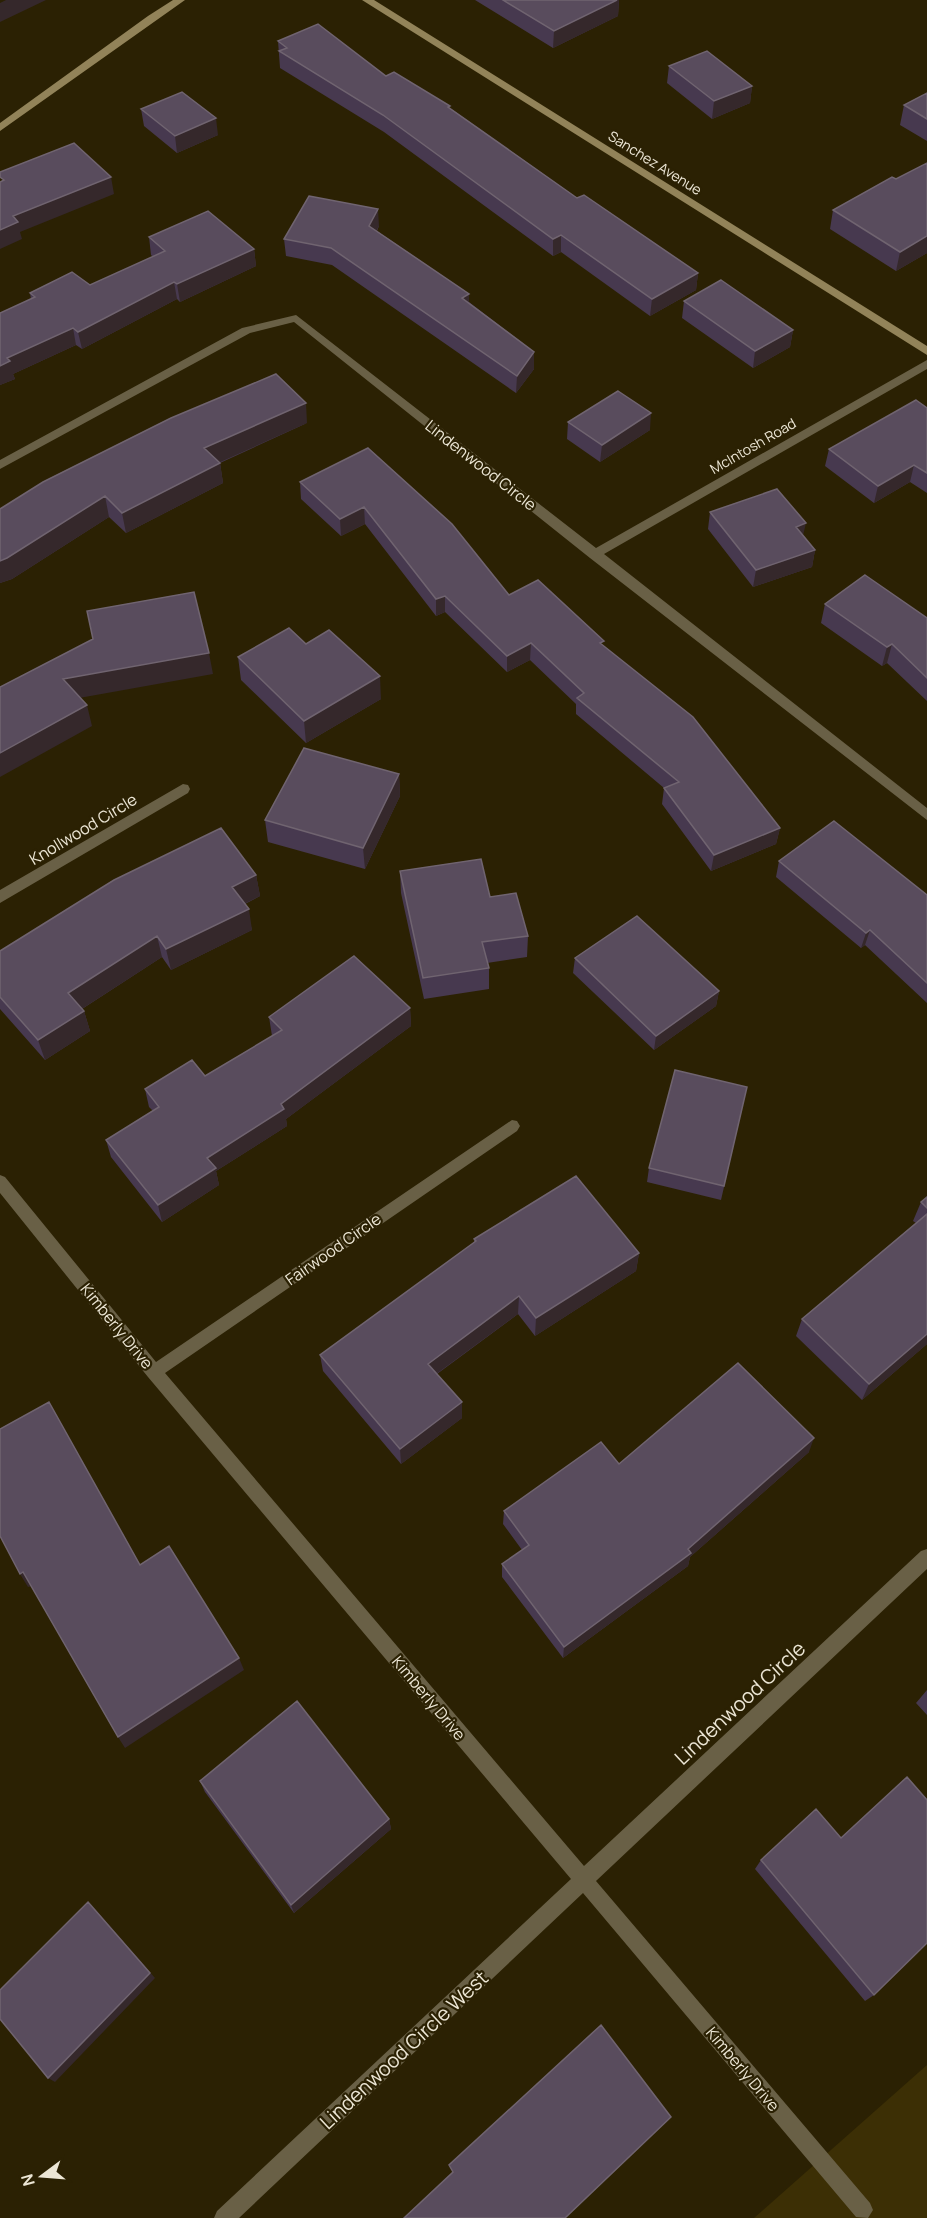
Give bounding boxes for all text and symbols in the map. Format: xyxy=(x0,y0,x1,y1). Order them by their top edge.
street label: Sanchez Avenue xyxy=(605,126,706,199)
street label: McIntosh Road xyxy=(706,413,799,478)
street label: Lindenwood Circle xyxy=(421,415,541,515)
street label: Knollwood Circle xyxy=(25,788,141,870)
street label: Fairwood Circle xyxy=(281,1208,385,1290)
street label: Kimberly Drive xyxy=(76,1279,158,1373)
street label: Lindenwood Circle xyxy=(669,1635,811,1770)
street label: Kimberly Drive xyxy=(387,1651,471,1745)
street label: Lindenwood Circle West xyxy=(314,1964,494,2135)
street label: Kimberly Drive xyxy=(701,2022,785,2116)
north arrow xyxy=(12,2146,72,2206)
text: N xyxy=(15,2172,40,2189)

